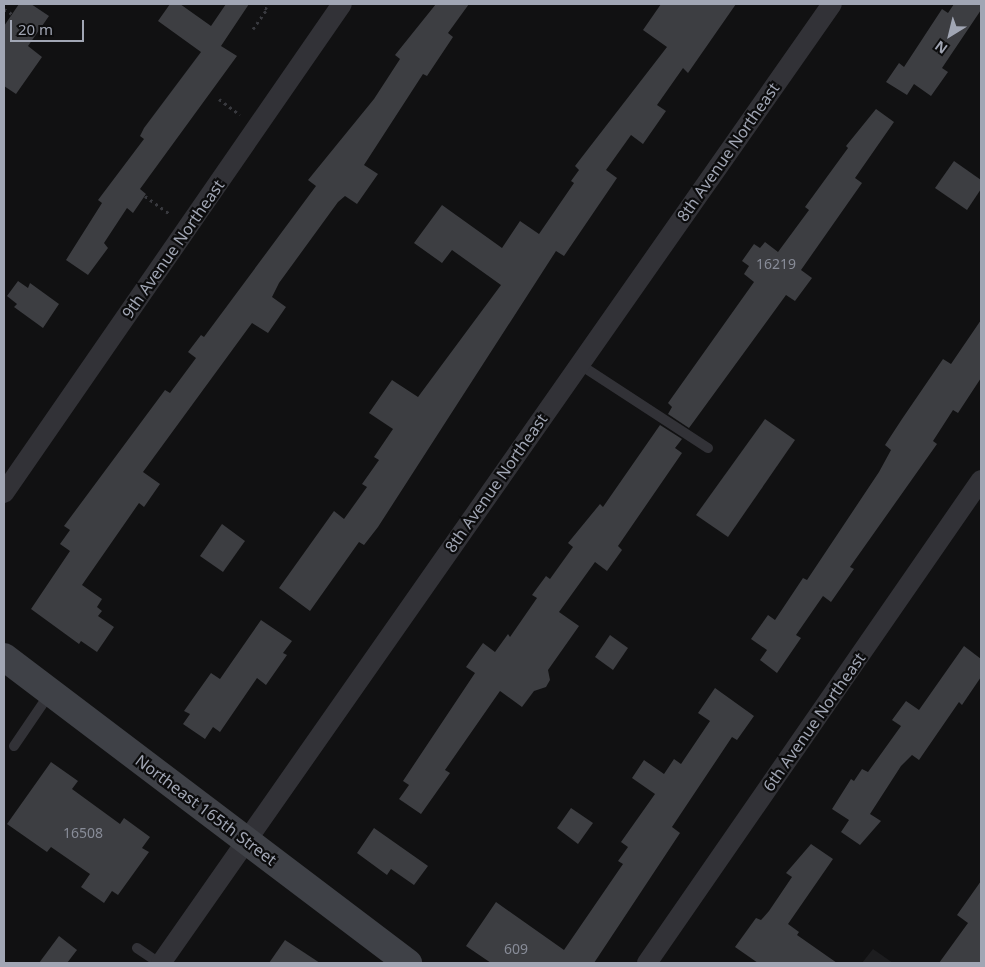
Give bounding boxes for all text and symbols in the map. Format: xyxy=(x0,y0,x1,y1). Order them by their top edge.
scale bar xyxy=(12,10,86,42)
north arrow xyxy=(925,10,975,60)
text: 20 m xyxy=(18,19,53,39)
text: N xyxy=(931,37,951,59)
street label: 8th Avenue Northeast xyxy=(673,79,783,225)
street label: 9th Avenue Northeast xyxy=(118,176,228,322)
house number: 16219 xyxy=(756,256,796,272)
street label: 8th Avenue Northeast xyxy=(441,410,551,556)
street label: 6th Avenue Northeast xyxy=(759,649,869,795)
street label: Northeast 165th Street xyxy=(132,751,280,869)
house number: 16508 xyxy=(63,825,103,841)
house number: 609 xyxy=(504,941,528,957)

